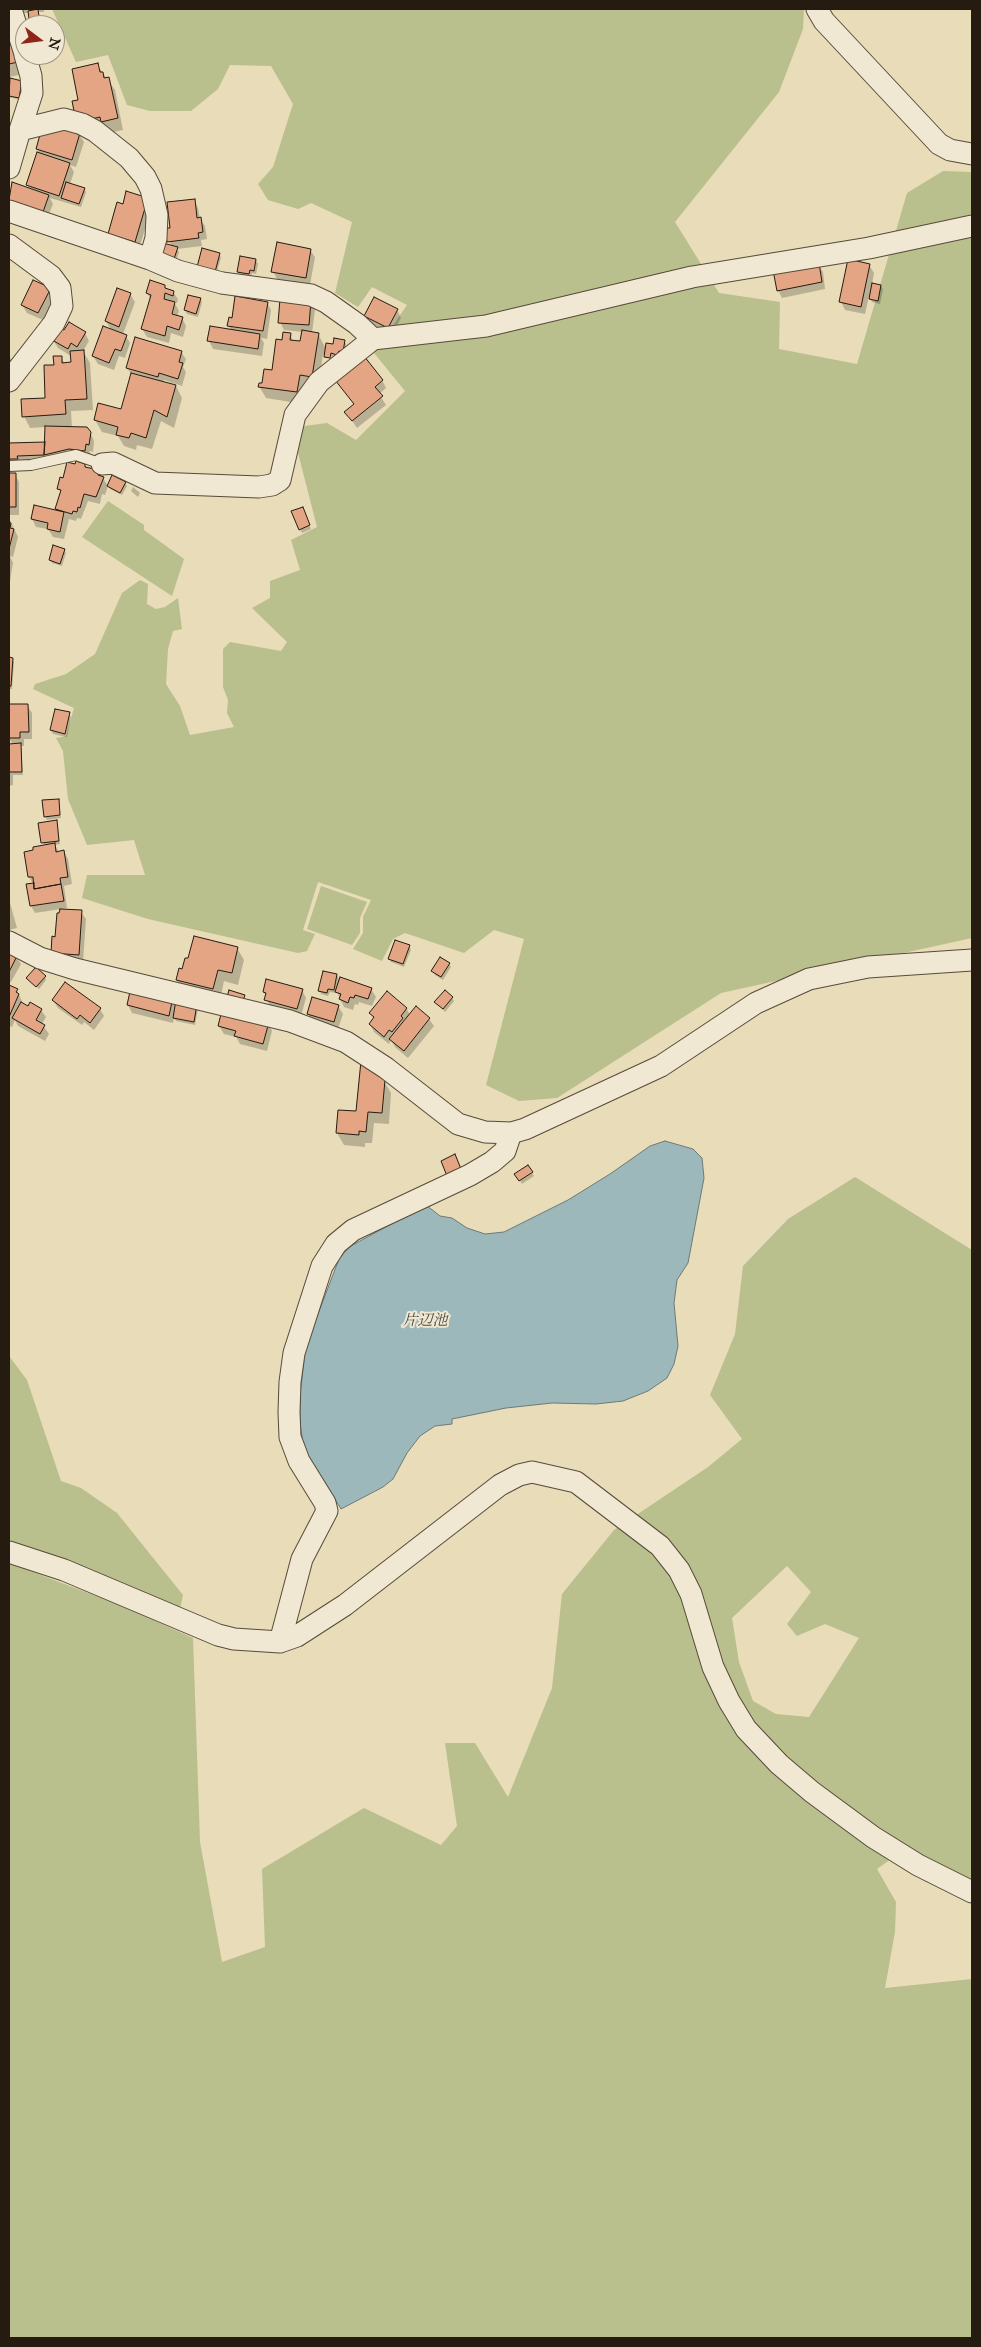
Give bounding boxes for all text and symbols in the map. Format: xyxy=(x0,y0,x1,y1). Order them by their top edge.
north arrow xyxy=(15,15,65,65)
text: N xyxy=(44,36,64,52)
water label: 片辺池 xyxy=(403,1312,447,1330)

